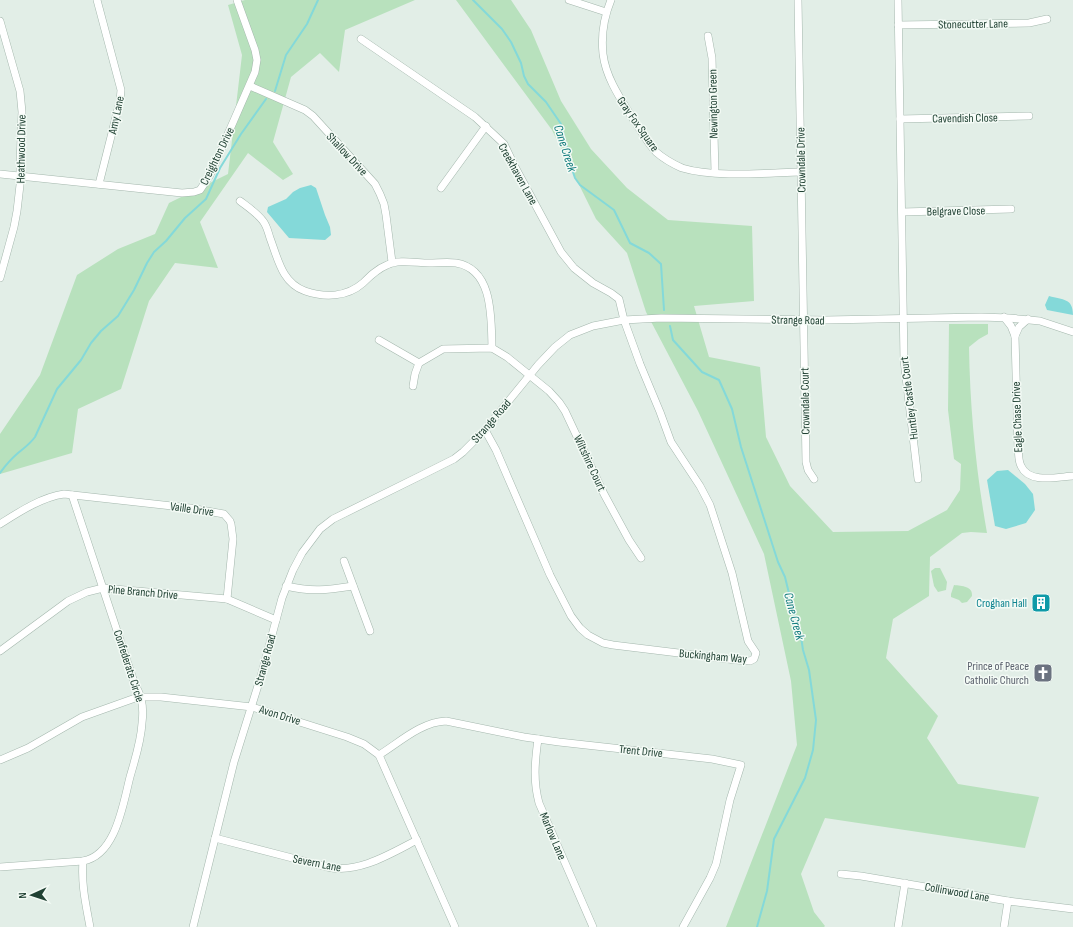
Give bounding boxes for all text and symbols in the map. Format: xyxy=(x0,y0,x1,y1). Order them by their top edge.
street label: Stonecutter Lane xyxy=(938,16,1008,33)
street label: Newington Green xyxy=(705,69,722,139)
street label: Amy Lane xyxy=(105,94,128,137)
street label: Gray Fox Square xyxy=(613,94,662,155)
street label: Cavendish Close xyxy=(932,110,998,127)
street label: Heathwood Drive xyxy=(13,114,30,184)
water label: Cane Creek xyxy=(550,123,581,175)
street label: Creighton Drive xyxy=(197,125,238,188)
street label: Crowndale Drive xyxy=(793,127,810,193)
street label: Shallow Drive xyxy=(323,130,371,179)
street label: Creekhaven Lane xyxy=(494,141,541,208)
street label: Belgrave Close xyxy=(927,203,986,220)
street label: Strange Road xyxy=(771,313,825,328)
street label: Huntley Castle Court xyxy=(897,355,922,440)
street label: Crowndale Court xyxy=(797,367,814,435)
street label: Eagle Chase Drive xyxy=(1009,381,1026,453)
street label: Strange Road xyxy=(468,396,515,446)
street label: Wiltshire Court xyxy=(570,433,609,494)
street label: Vaille Drive xyxy=(169,499,215,520)
street label: Pine Branch Drive xyxy=(107,582,179,603)
water label: Cane Creek xyxy=(780,591,808,643)
building icon: Croghan Hall xyxy=(1030,592,1052,614)
place label: Croghan Hall xyxy=(976,596,1027,611)
street label: Confederate Circle xyxy=(110,628,147,704)
street label: Strange Road xyxy=(251,632,280,688)
street label: Buckingham Way xyxy=(678,646,748,667)
place label: Prince of Peace Catholic Church xyxy=(964,659,1029,688)
church icon: Prince of Peace Catholic Church xyxy=(1032,662,1054,684)
street label: Avon Drive xyxy=(256,702,303,729)
street label: Trent Drive xyxy=(618,742,664,761)
street label: Marlow Lane xyxy=(536,810,569,862)
street label: Severn Lane xyxy=(292,851,342,876)
north arrow xyxy=(12,875,52,915)
street label: Collinwood Lane xyxy=(923,879,991,906)
text: N xyxy=(16,892,29,899)

